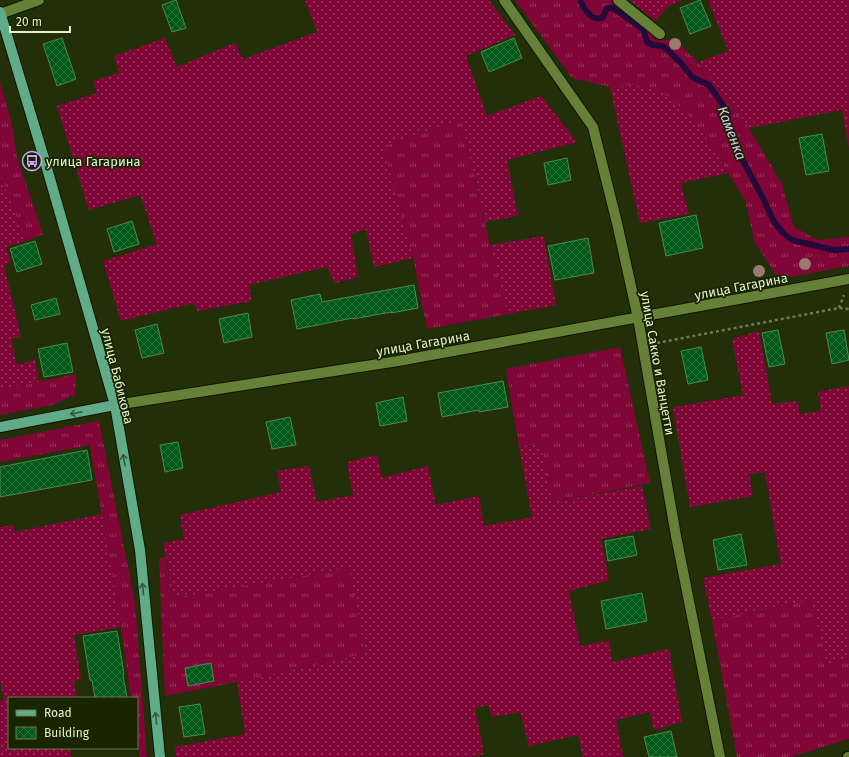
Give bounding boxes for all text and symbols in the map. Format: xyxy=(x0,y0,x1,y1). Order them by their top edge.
scale bar xyxy=(10,8,70,34)
text: 20 m xyxy=(16,15,42,29)
water label: Каменка xyxy=(714,104,750,162)
bus stop icon: улица Гагарина xyxy=(21,150,43,172)
place label: улица Гагарина xyxy=(46,154,140,169)
street label: улица Гагарина xyxy=(693,270,789,303)
street label: улица Сакко и Ванцетти xyxy=(637,290,678,436)
street label: улица Бабикова xyxy=(98,327,137,426)
street label: улица Гагарина xyxy=(375,328,471,359)
one-way arrow xyxy=(70,409,83,417)
one-way arrow xyxy=(120,454,128,467)
one-way arrow xyxy=(140,583,147,596)
legend xyxy=(8,697,138,749)
text: Road xyxy=(44,706,72,720)
one-way arrow xyxy=(153,712,160,725)
text: Building xyxy=(44,726,90,740)

